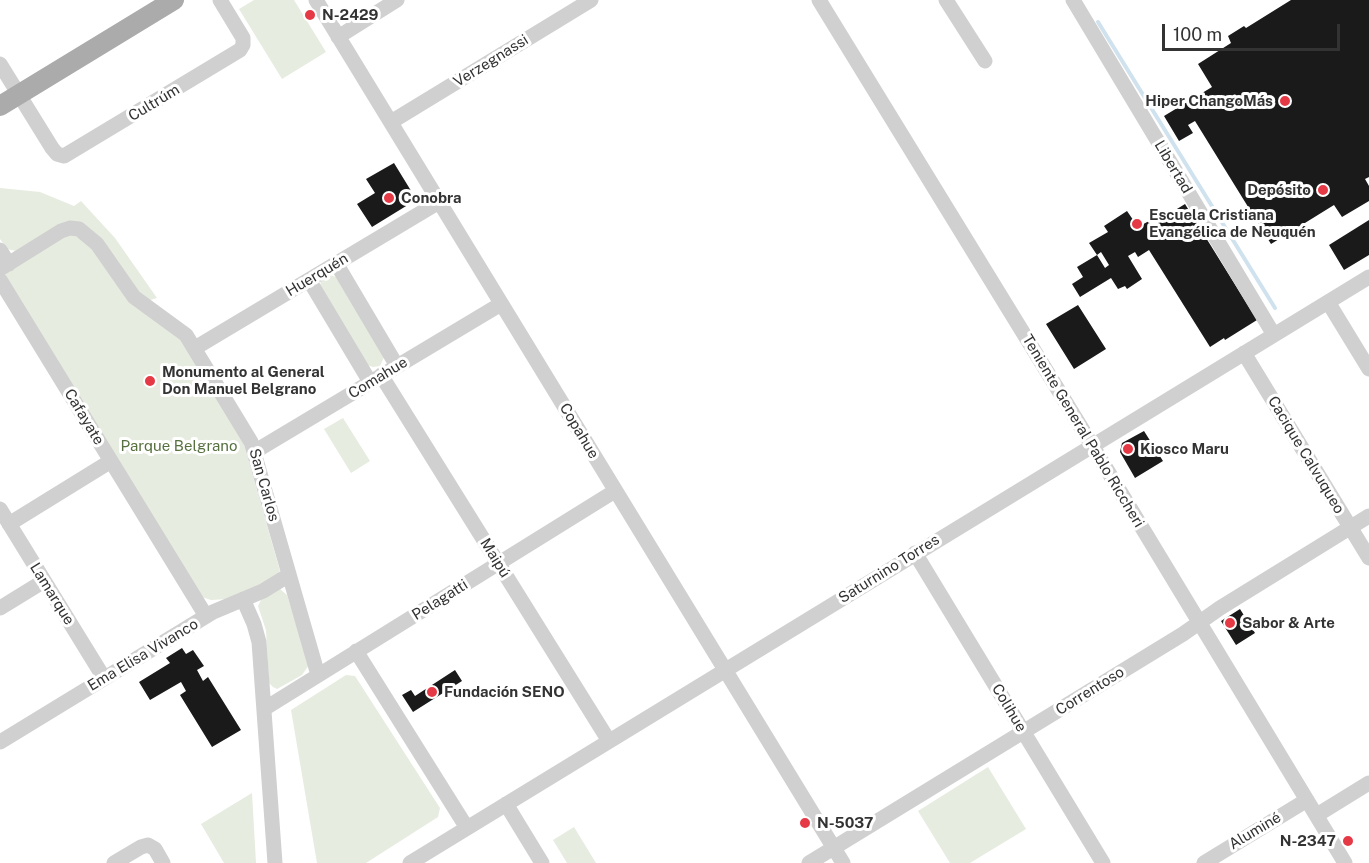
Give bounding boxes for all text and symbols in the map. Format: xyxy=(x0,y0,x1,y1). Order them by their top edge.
place label: N-2429 xyxy=(322,6,378,24)
marker: N-2429 xyxy=(303,8,317,22)
scale bar xyxy=(1165,12,1344,50)
text: 100 m xyxy=(1173,24,1222,45)
street label: Verzegnassi xyxy=(450,31,532,91)
street label: Cultrúm xyxy=(125,81,183,125)
place label: Hiper ChangoMás xyxy=(1145,92,1273,110)
marker: Hiper ChangoMás xyxy=(1278,94,1292,108)
street label: Libertad xyxy=(1150,137,1196,197)
place label: Depósito xyxy=(1247,181,1311,199)
marker: Depósito xyxy=(1316,183,1330,197)
place label: Conobra xyxy=(401,189,462,207)
marker: Conobra xyxy=(382,191,396,205)
place label: Escuela Cristiana Evangélica de Neuquén xyxy=(1149,206,1316,241)
marker: Escuela Cristiana Evangélica de Neuquén xyxy=(1130,217,1144,231)
street label: Huerquén xyxy=(283,249,351,301)
street label: Teniente General Pablo Riccheri xyxy=(1018,331,1148,531)
street label: Comahue xyxy=(345,353,411,403)
place label: Monumento al General Don Manuel Belgrano xyxy=(162,363,325,398)
marker: Monumento al General Don Manuel Belgrano xyxy=(143,374,157,388)
street label: Cafayate xyxy=(60,386,108,448)
street label: Cacique Calvuqueo xyxy=(1264,393,1348,517)
street label: Copahue xyxy=(555,400,603,462)
park label: Parque Belgrano xyxy=(121,437,237,455)
place label: Kiosco Maru xyxy=(1140,440,1229,458)
marker: Kiosco Maru xyxy=(1121,442,1135,456)
street label: San Carlos xyxy=(245,446,283,524)
street label: Saturnino Torres xyxy=(835,531,943,607)
street label: Maipú xyxy=(476,535,514,581)
street label: Lamarque xyxy=(26,560,78,628)
street label: Pelagatti xyxy=(409,576,471,624)
place label: Sabor & Arte xyxy=(1242,614,1335,632)
street label: Ema Elisa Vivanco xyxy=(85,615,201,695)
marker: Sabor & Arte xyxy=(1223,616,1237,630)
street label: Correntoso xyxy=(1052,663,1128,719)
street label: Colihue xyxy=(988,681,1030,735)
place label: Fundación SENO xyxy=(444,683,565,701)
marker: Fundación SENO xyxy=(425,685,439,699)
street label: Aluminé xyxy=(1226,808,1284,854)
place label: N-5037 xyxy=(817,814,873,832)
marker: N-5037 xyxy=(798,816,812,830)
place label: N-2347 xyxy=(1280,832,1336,850)
marker: N-2347 xyxy=(1341,834,1355,848)

